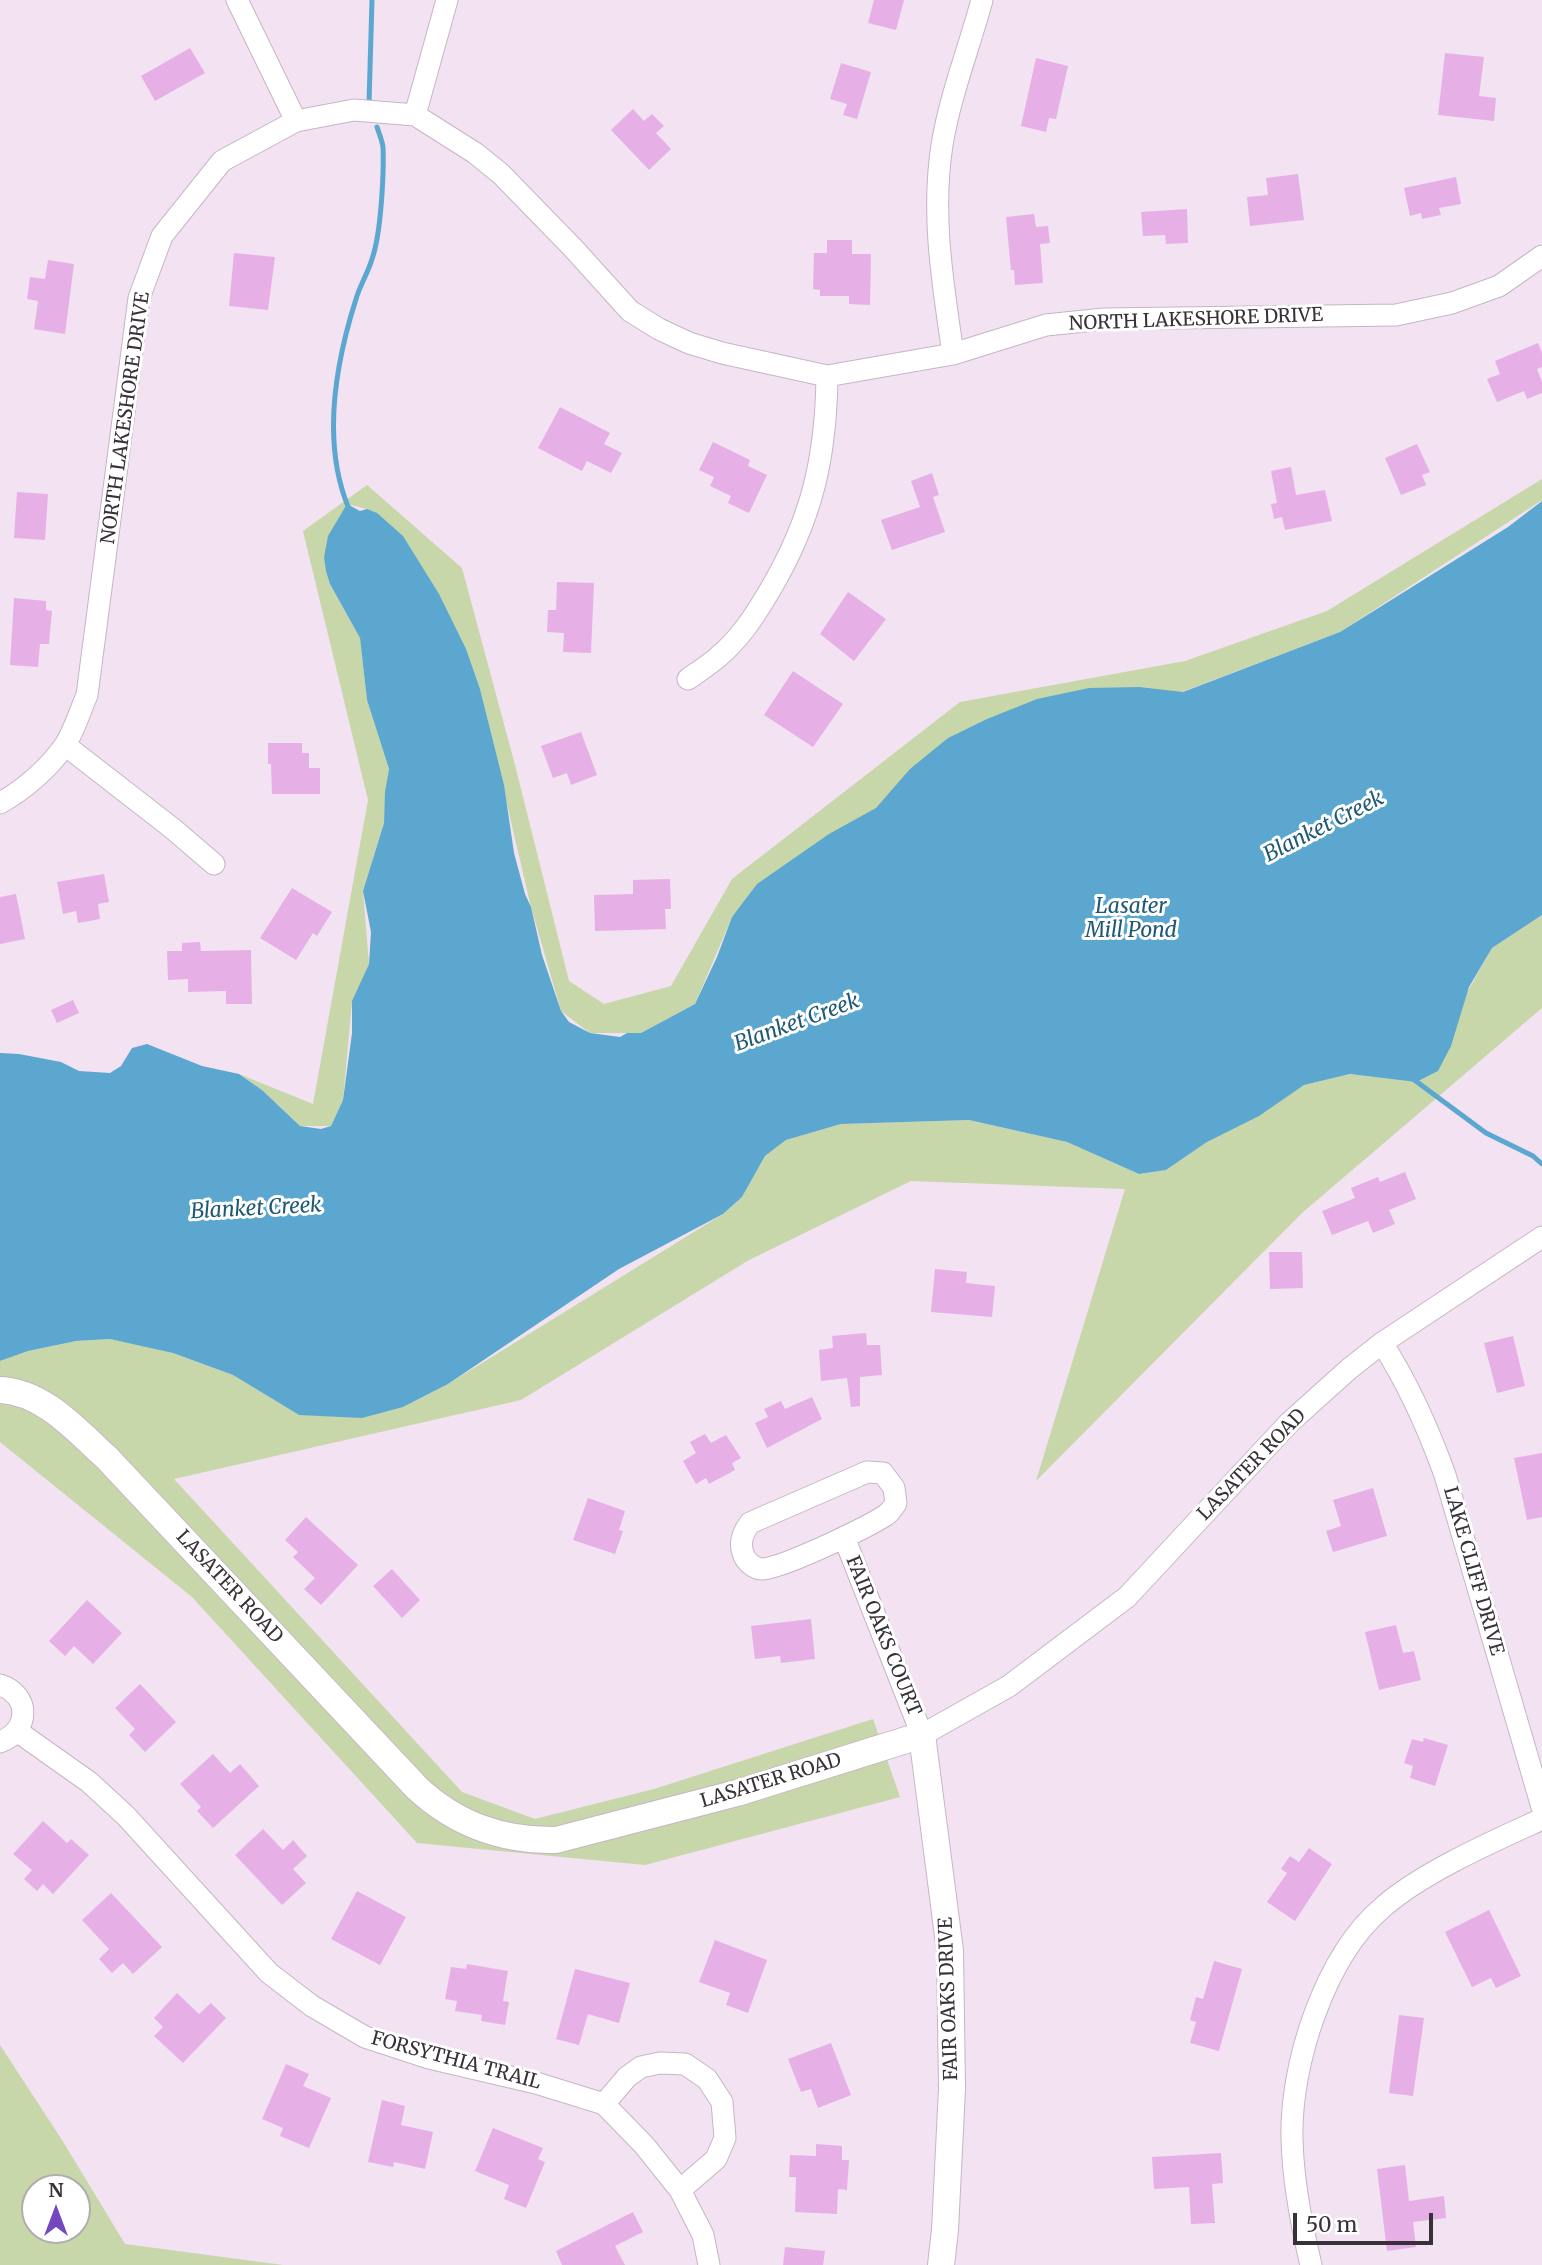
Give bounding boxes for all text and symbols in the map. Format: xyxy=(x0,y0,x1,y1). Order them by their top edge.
street label: NORTH LAKESHORE DRIVE xyxy=(97,290,155,546)
street label: NORTH LAKESHORE DRIVE xyxy=(1069,304,1323,336)
water label: Blanket Creek xyxy=(1260,786,1388,868)
water label: Lasater Mill Pond xyxy=(1085,894,1177,944)
water label: Blanket Creek xyxy=(731,989,863,1057)
water label: Blanket Creek xyxy=(190,1193,322,1225)
street label: LASATER ROAD xyxy=(1193,1405,1311,1525)
street label: LAKE CLIFF DRIVE xyxy=(1438,1484,1508,1658)
street label: LASATER ROAD xyxy=(171,1526,287,1648)
street label: FAIR OAKS COURT xyxy=(841,1553,925,1719)
street label: LASATER ROAD xyxy=(698,1749,844,1813)
street label: FAIR OAKS DRIVE xyxy=(935,1917,963,2081)
street label: FORSYTHIA TRAIL xyxy=(369,2027,543,2095)
north arrow xyxy=(21,2174,91,2244)
text: N xyxy=(48,2178,64,2202)
scale bar xyxy=(1297,2198,1437,2242)
text: 50 m xyxy=(1306,2211,1357,2238)

